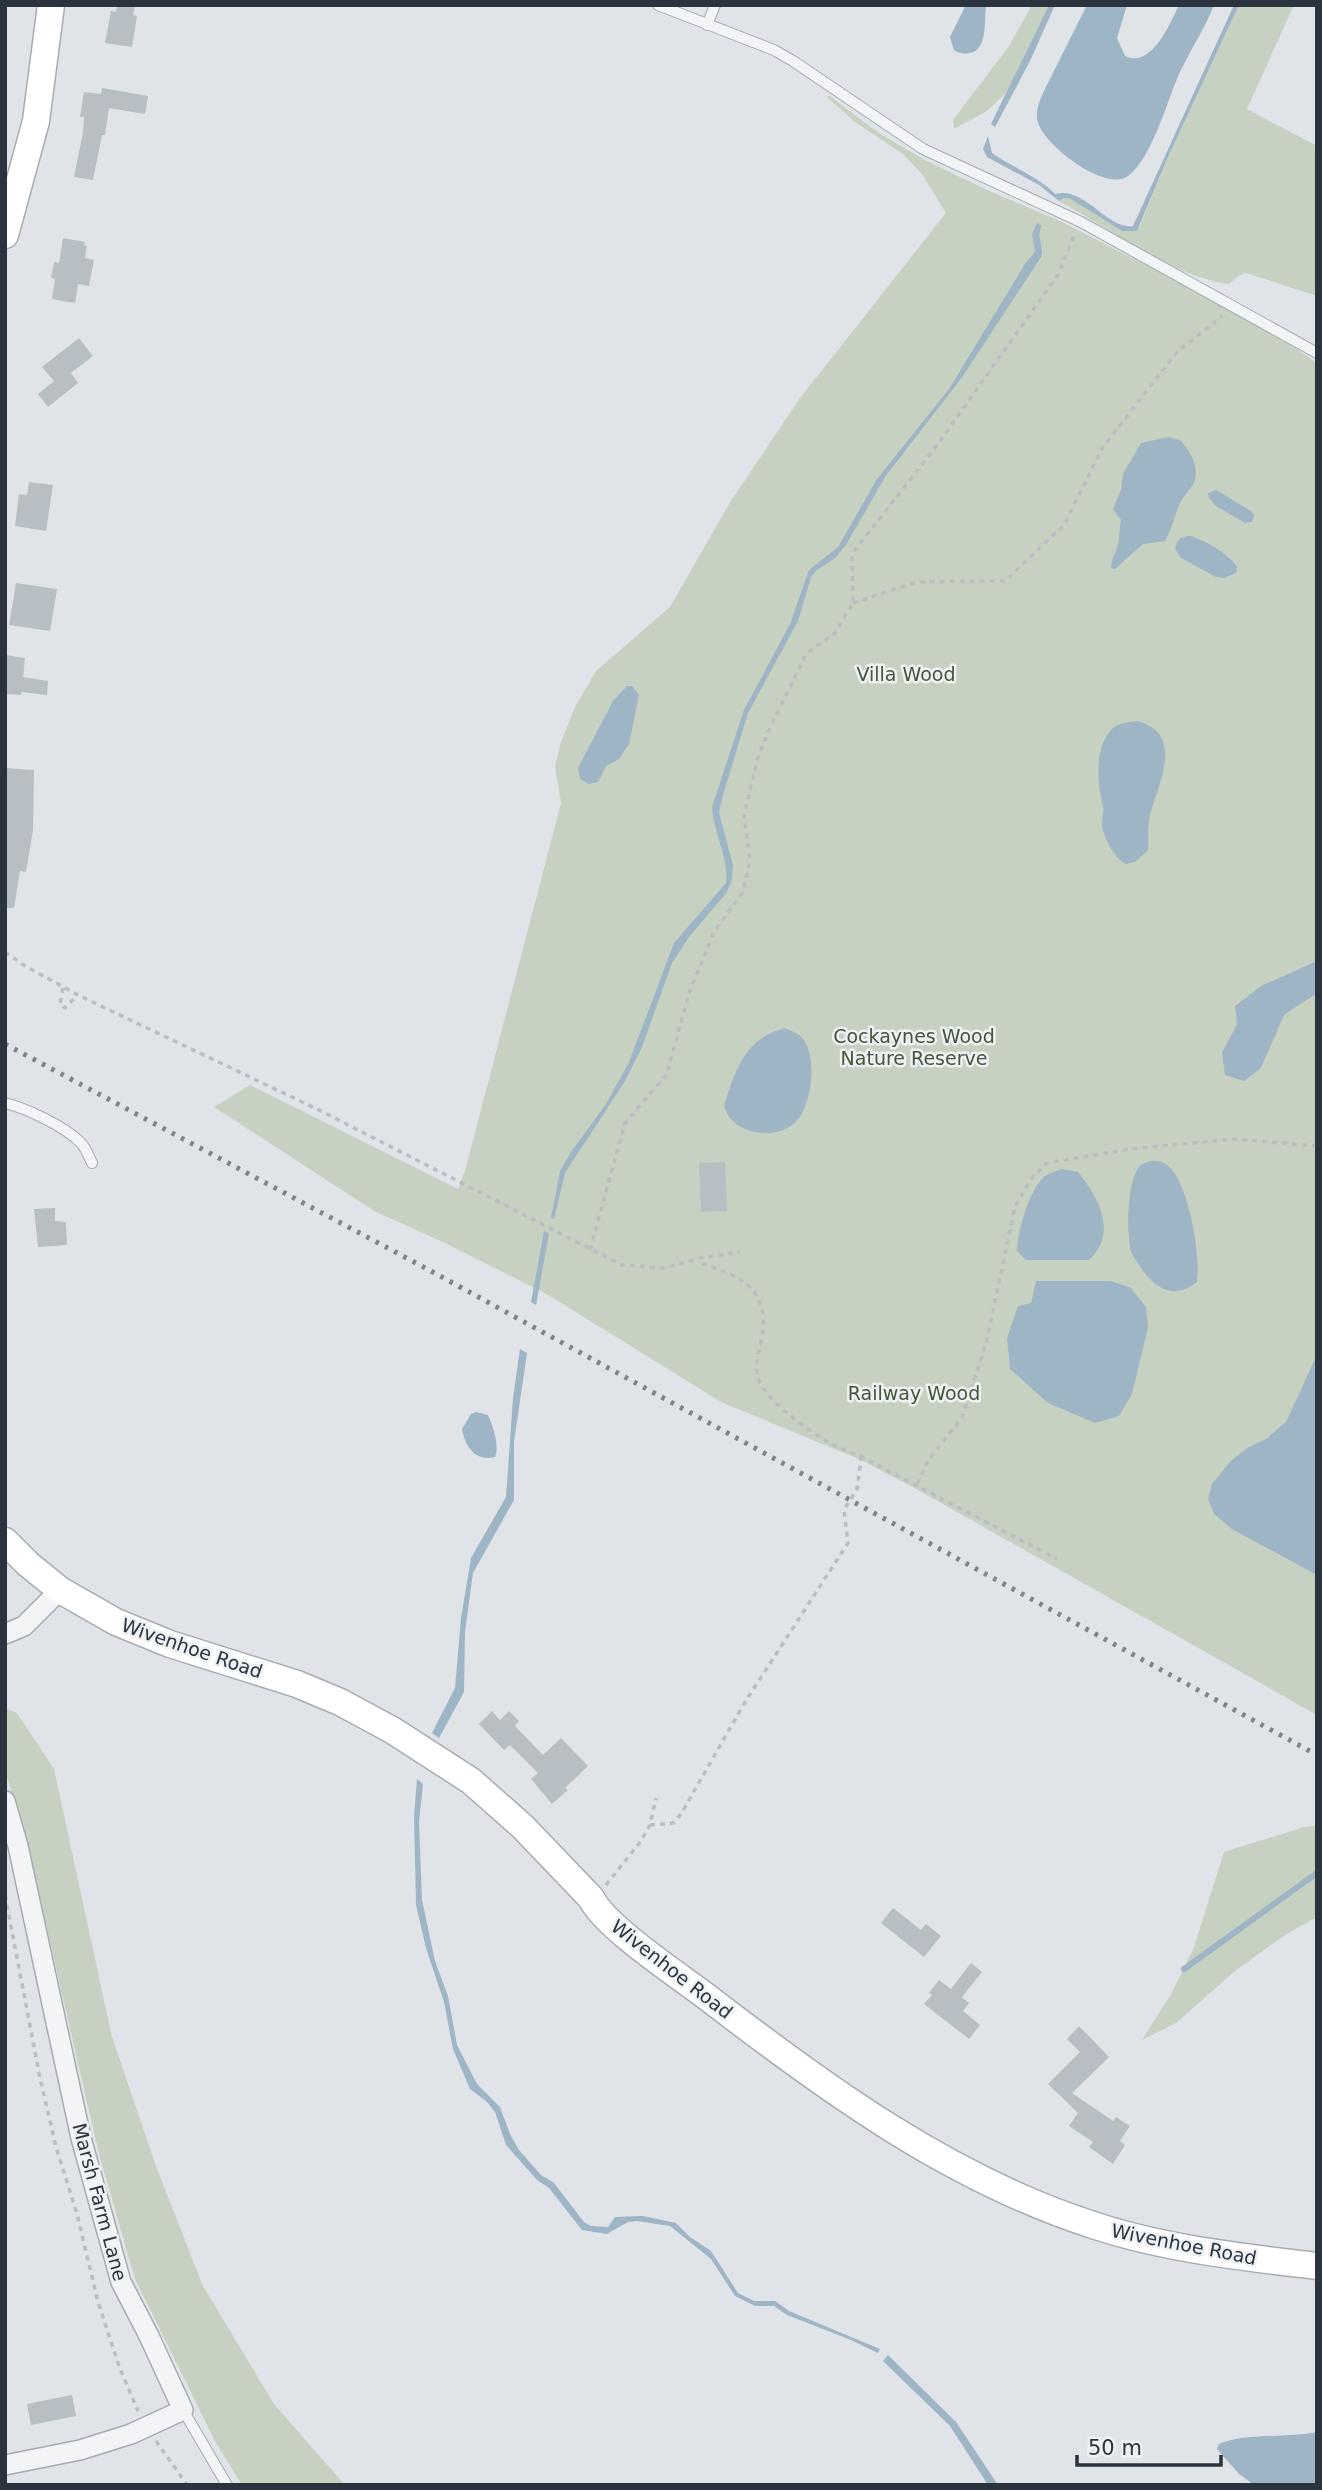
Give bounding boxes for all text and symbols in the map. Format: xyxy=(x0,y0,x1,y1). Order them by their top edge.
park label: Villa Wood xyxy=(856,663,956,685)
park label: Cockaynes Wood Nature Reserve xyxy=(833,1025,995,1069)
park label: Railway Wood xyxy=(848,1382,980,1404)
street label: Wivenhoe Road xyxy=(119,1614,265,1682)
street label: Wivenhoe Road xyxy=(607,1915,737,2023)
street label: Marsh Farm Lane xyxy=(68,2121,132,2283)
street label: Wivenhoe Road xyxy=(1109,2219,1259,2269)
scale bar xyxy=(1077,2424,1220,2468)
text: 50 m xyxy=(1088,2436,1142,2460)

